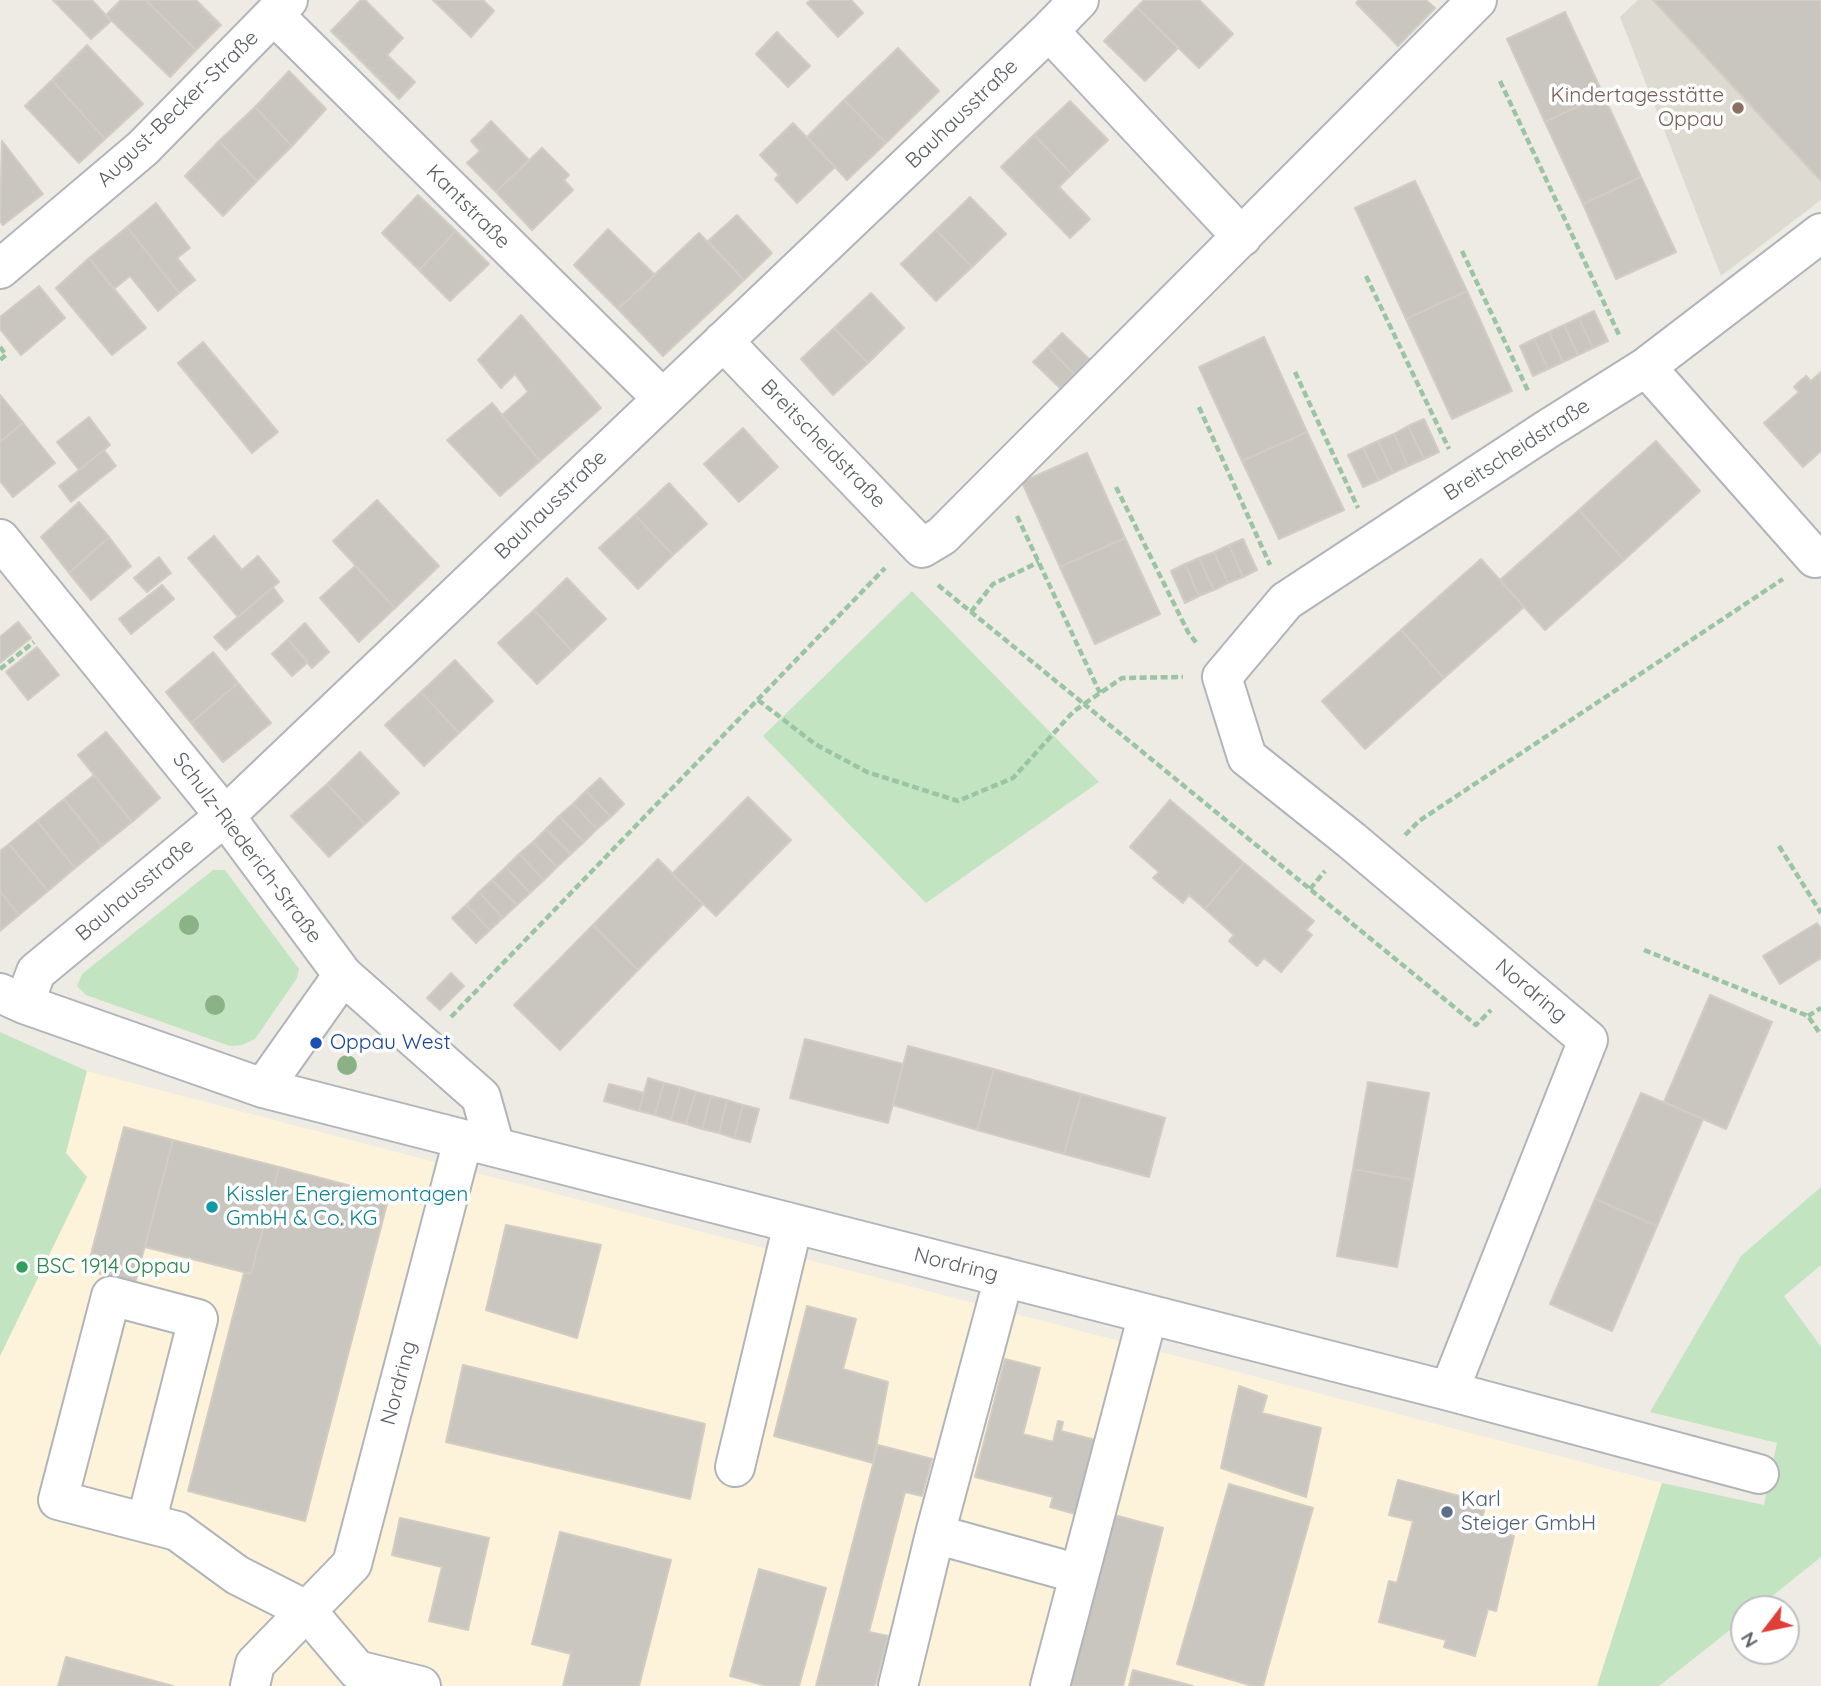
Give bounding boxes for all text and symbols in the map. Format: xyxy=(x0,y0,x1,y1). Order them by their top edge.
street label: August-Becker-Straße xyxy=(92,25,264,193)
street label: Bauhausstraße xyxy=(901,54,1023,174)
place label: Kindertagesstätte Oppau xyxy=(1551,83,1724,133)
marker: Kindertagesstätte Oppau xyxy=(1730,100,1746,116)
street label: Kantstraße xyxy=(421,160,515,254)
street label: Breitscheidstraße xyxy=(755,374,891,514)
street label: Breitscheidstraße xyxy=(1439,393,1595,507)
street label: Bauhausstraße xyxy=(490,445,612,565)
street label: Schulz-Riederich-Straße xyxy=(167,748,327,948)
street label: Bauhausstraße xyxy=(71,833,199,947)
street label: Nordring xyxy=(1490,954,1572,1028)
place label: Oppau West xyxy=(330,1030,451,1056)
marker: Oppau West xyxy=(308,1035,324,1051)
place label: Kissler Energiemontagen GmbH & Co. KG xyxy=(226,1182,468,1232)
marker: Kissler Energiemontagen GmbH & Co. KG xyxy=(204,1199,220,1215)
street label: Nordring xyxy=(911,1242,1001,1288)
place label: BSC 1914 Oppau xyxy=(36,1254,191,1280)
marker: BSC 1914 Oppau xyxy=(14,1259,30,1275)
street label: Nordring xyxy=(376,1338,422,1428)
place label: Karl Steiger GmbH xyxy=(1461,1487,1596,1537)
marker: Karl Steiger GmbH xyxy=(1439,1504,1455,1520)
north arrow xyxy=(1730,1595,1800,1665)
text: N xyxy=(1735,1628,1763,1652)

